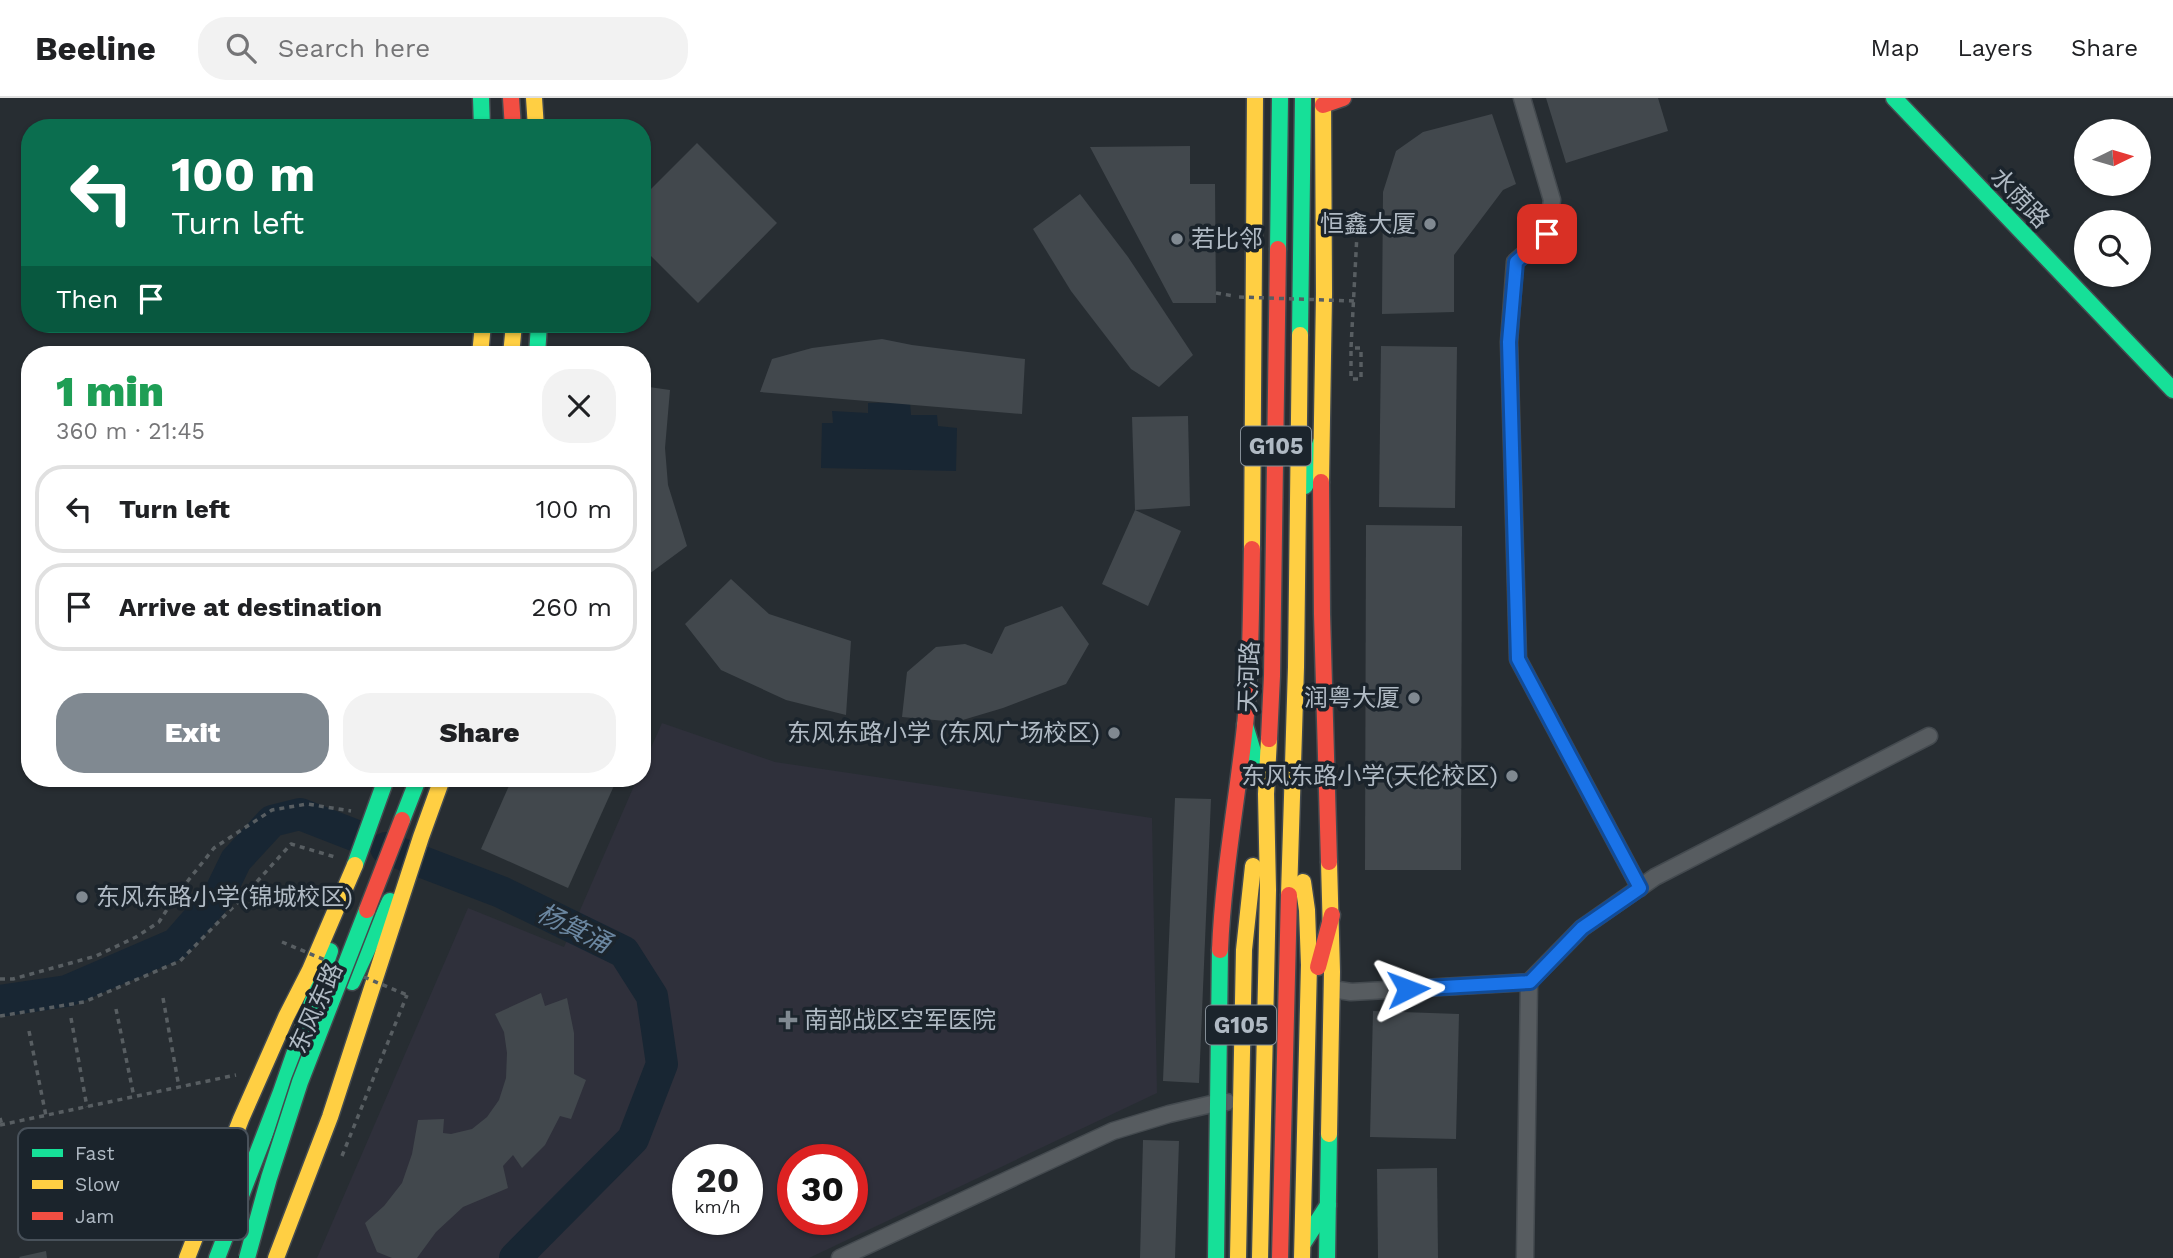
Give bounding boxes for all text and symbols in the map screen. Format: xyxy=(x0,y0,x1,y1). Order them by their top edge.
search box xyxy=(198,17,688,80)
text: Beeline xyxy=(35,29,156,68)
icon: search xyxy=(222,29,260,67)
text: Search here xyxy=(278,33,430,63)
text: Map xyxy=(1871,34,1919,62)
text: Layers xyxy=(1957,34,2033,62)
text: Share xyxy=(2071,34,2138,62)
north arrow xyxy=(2074,119,2151,196)
map controls xyxy=(2074,119,2151,287)
text: 100 m xyxy=(171,145,315,203)
icon: left xyxy=(56,147,147,238)
street label: 水荫路 xyxy=(1985,162,2055,234)
text: Turn left xyxy=(171,204,304,242)
pin xyxy=(1517,204,1577,264)
place label: 恒鑫大厦 xyxy=(1320,210,1416,238)
button: search xyxy=(2074,210,2151,287)
icon: arrive xyxy=(1528,215,1566,253)
marker: 恒鑫大厦 xyxy=(1422,216,1438,232)
place label: 若比邻 xyxy=(1191,225,1263,253)
marker: 若比邻 xyxy=(1169,231,1185,247)
icon: arrive xyxy=(132,280,170,318)
text: Then xyxy=(56,284,118,314)
text: 1 min xyxy=(56,367,164,416)
button: close xyxy=(542,369,616,443)
text: 360 m · 21:45 xyxy=(56,418,205,445)
road number: G105 xyxy=(1241,426,1311,466)
icon: left xyxy=(60,490,98,528)
text: Turn left xyxy=(119,494,230,524)
text: 100 m xyxy=(536,494,612,524)
icon: arrive xyxy=(60,588,98,626)
text: Arrive at destination xyxy=(119,592,382,622)
text: 260 m xyxy=(531,592,612,622)
street label: 天河路 xyxy=(1234,641,1264,713)
place label: 润粤大厦 xyxy=(1304,684,1400,712)
marker: 润粤大厦 xyxy=(1406,690,1422,706)
button: Exit xyxy=(56,693,329,773)
button: Share xyxy=(343,693,616,773)
place label: 东风东路小学 (东风广场校区) xyxy=(787,719,1100,747)
marker: 东风东路小学 (东风广场校区) xyxy=(1106,725,1122,741)
place label: 东风东路小学(天伦校区) xyxy=(1241,762,1498,790)
marker: 东风东路小学(天伦校区) xyxy=(1504,768,1520,784)
place label: 东风东路小学(锦城校区) xyxy=(96,883,353,911)
marker: 东风东路小学(锦城校区) xyxy=(74,889,90,905)
water label: 杨箕涌 xyxy=(532,897,618,960)
position arrow xyxy=(1371,952,1445,1026)
street label: 东风东路 xyxy=(284,958,348,1058)
place label: 南部战区空军医院 xyxy=(804,1006,996,1034)
road number: G105 xyxy=(1206,1006,1276,1044)
marker: 南部战区空军医院 xyxy=(778,1010,798,1030)
legend xyxy=(18,1128,248,1240)
text: Fast xyxy=(75,1142,114,1165)
speed limit sign: 30 xyxy=(777,1144,868,1235)
text: 20 xyxy=(696,1159,739,1201)
text: Slow xyxy=(75,1173,120,1196)
text: km/h xyxy=(694,1196,741,1217)
text: Jam xyxy=(75,1205,114,1228)

